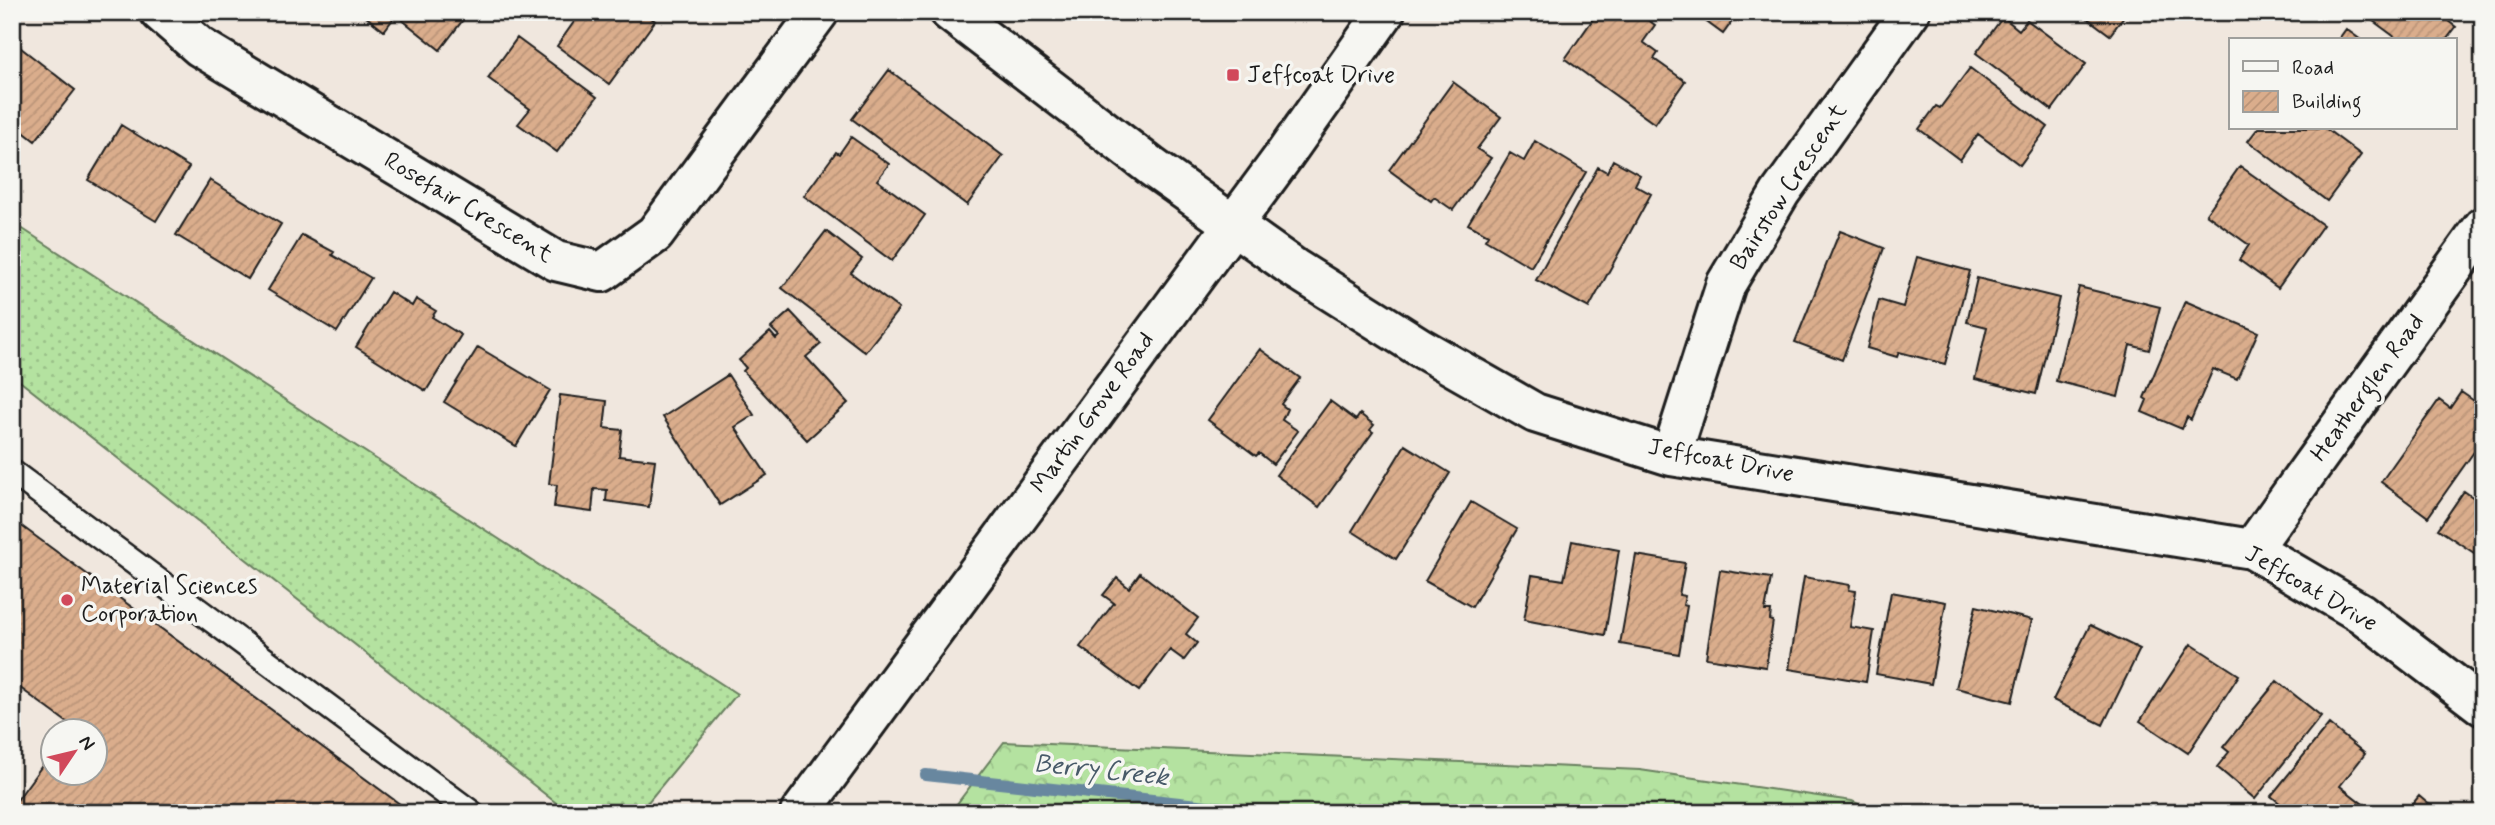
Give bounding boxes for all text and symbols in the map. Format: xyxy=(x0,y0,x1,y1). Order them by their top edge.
legend xyxy=(2229,38,2456,130)
text: Road xyxy=(2292,54,2334,82)
place label: Jeffcoat Drive xyxy=(1247,60,1395,91)
marker: Jeffcoat Drive xyxy=(1225,67,1241,83)
text: Building xyxy=(2292,88,2362,118)
street label: Bairstow Crescent xyxy=(1723,98,1855,276)
street label: Rosefair Crescent xyxy=(378,145,558,271)
street label: Heatherglen Road xyxy=(2304,308,2434,470)
street label: Martin Grove Road xyxy=(1024,326,1162,500)
street label: Jeffcoat Drive xyxy=(1645,432,1797,490)
street label: Jeffcoat Drive xyxy=(2239,539,2383,639)
place label: Material Sciences Corporation xyxy=(81,571,258,630)
marker: Material Sciences Corporation xyxy=(59,592,75,608)
north arrow xyxy=(38,716,108,786)
text: N xyxy=(73,731,101,755)
water label: Berry Creek xyxy=(1032,747,1172,795)

